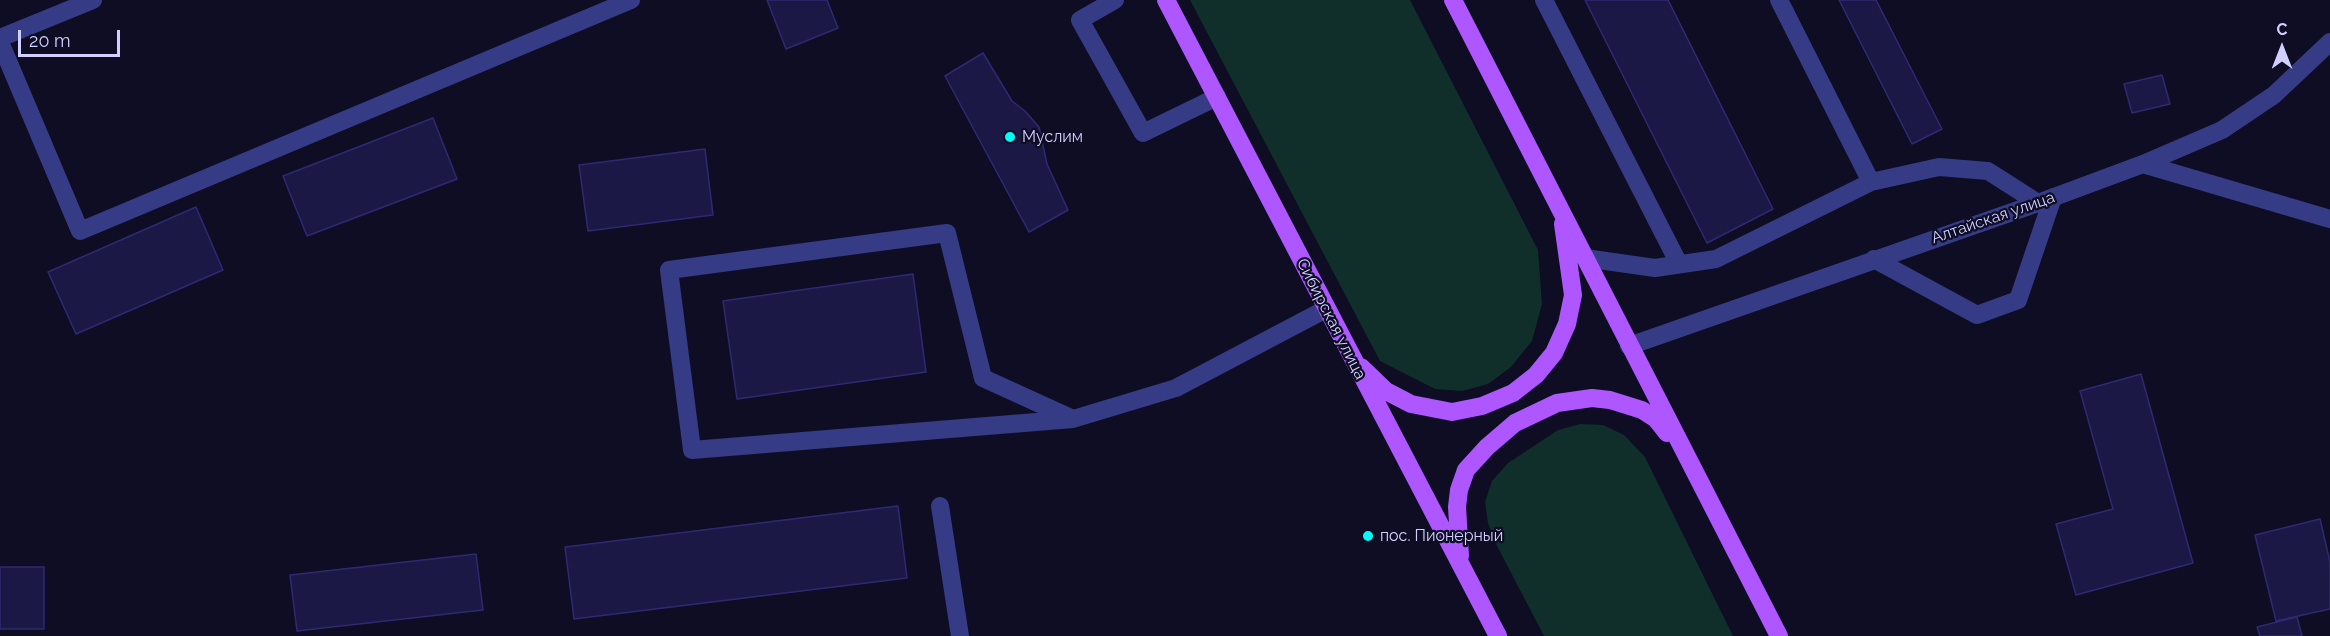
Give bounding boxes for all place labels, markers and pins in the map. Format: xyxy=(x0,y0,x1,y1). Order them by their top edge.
place label: Муслим xyxy=(1022,127,1083,147)
marker: Муслим xyxy=(1003,130,1017,144)
place label: пос. Пионерный xyxy=(1380,526,1503,546)
marker: пос. Пионерный xyxy=(1361,529,1375,543)

